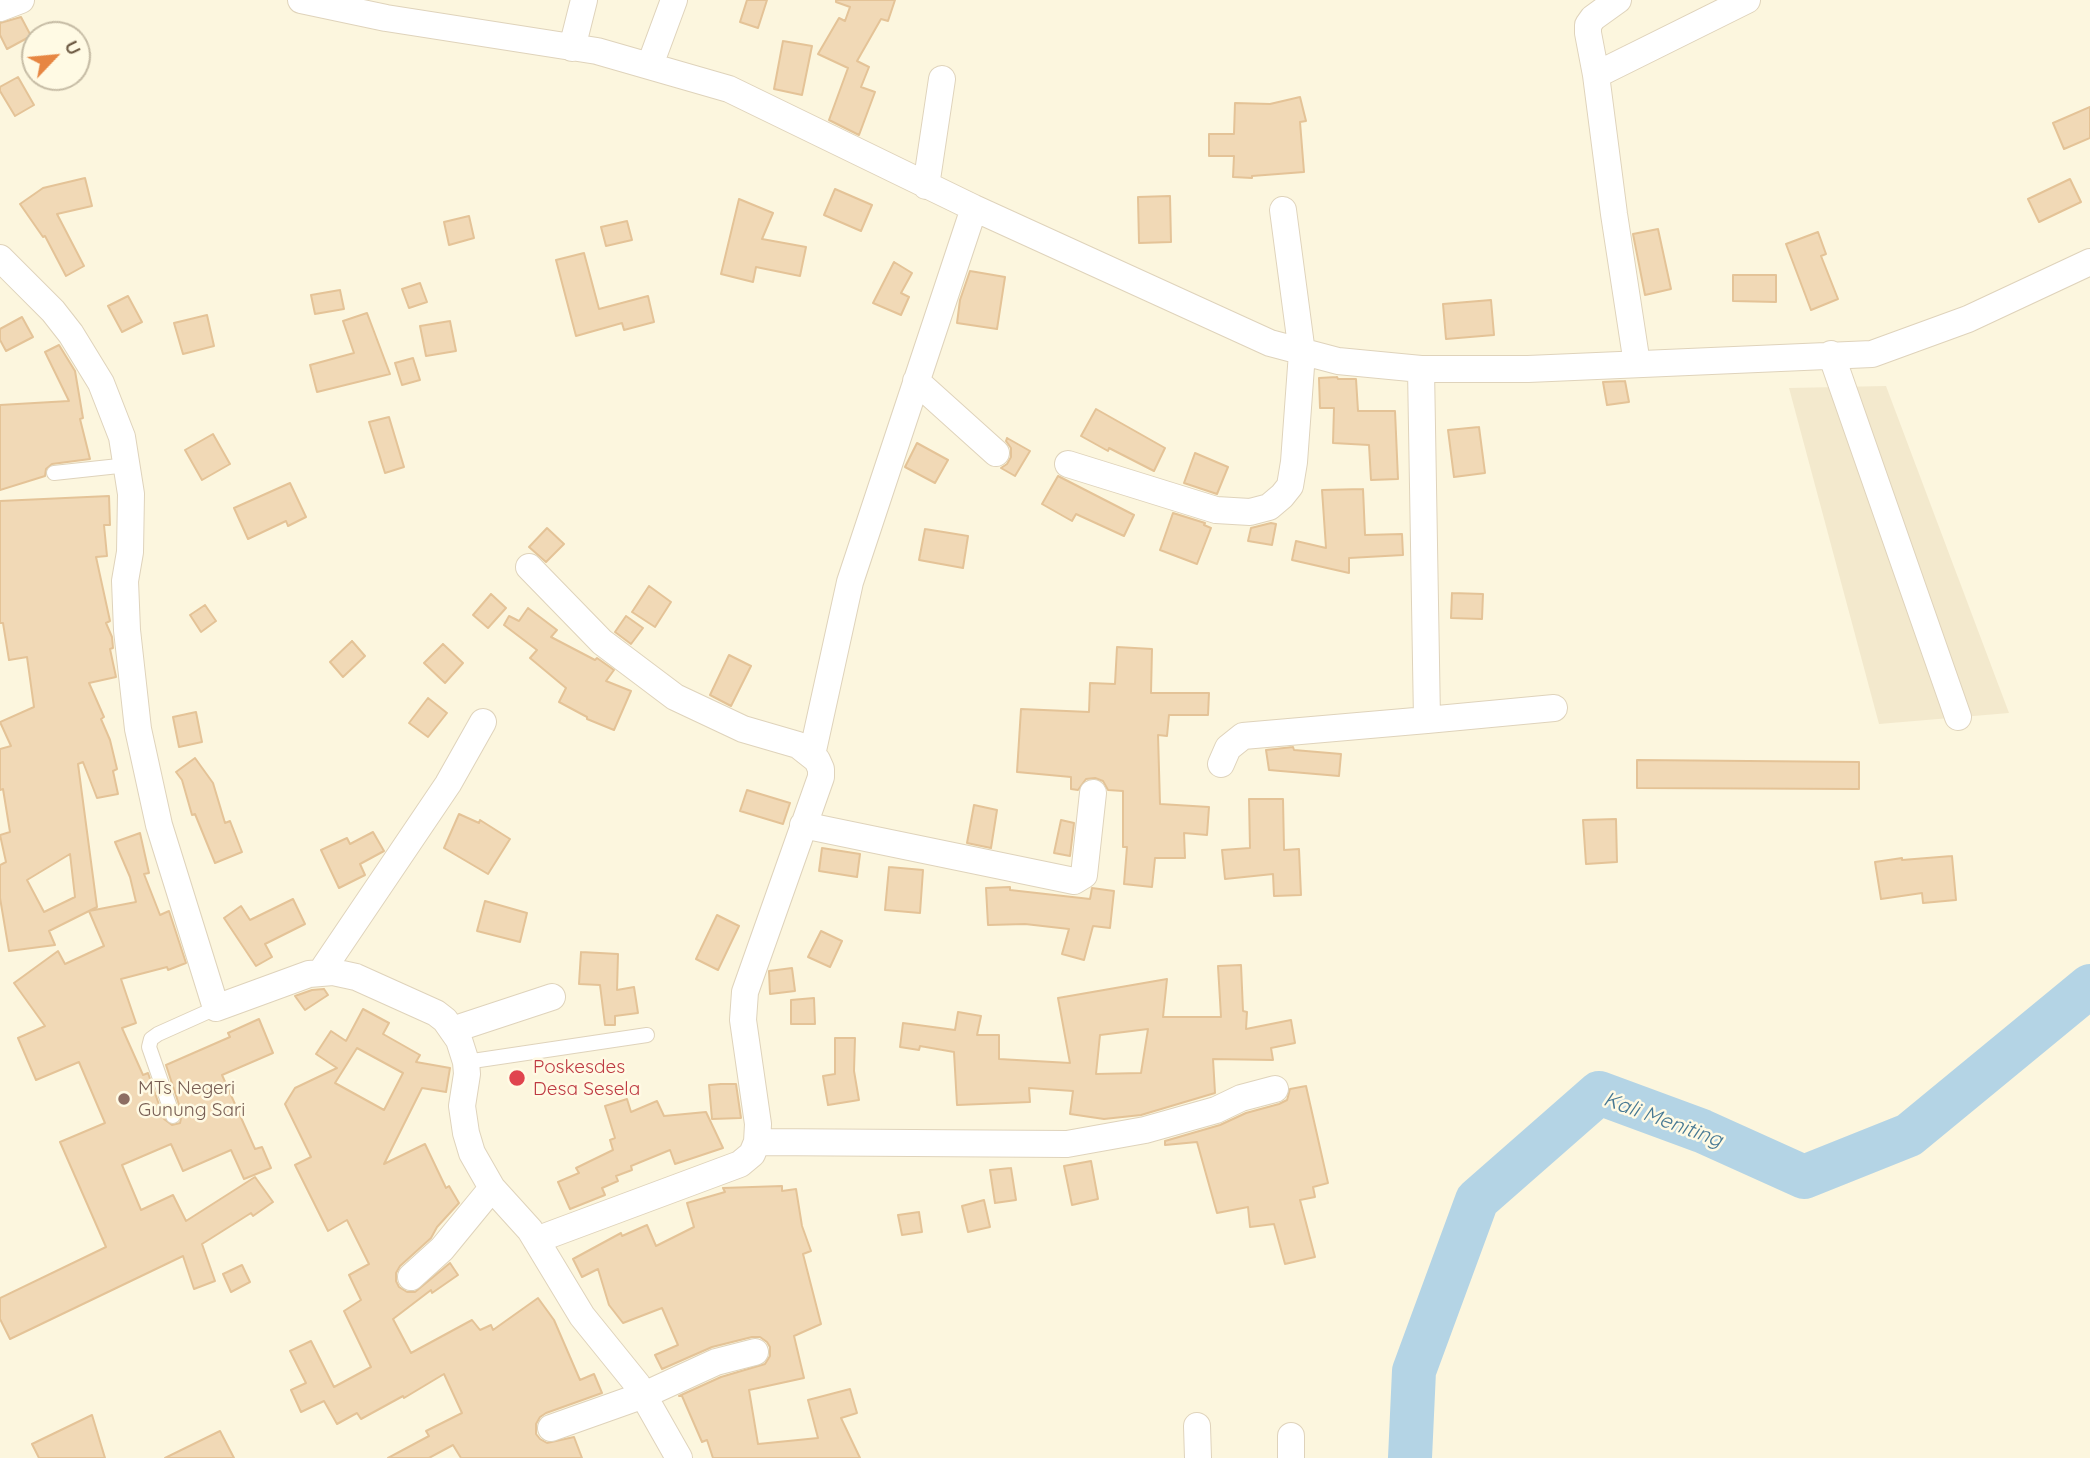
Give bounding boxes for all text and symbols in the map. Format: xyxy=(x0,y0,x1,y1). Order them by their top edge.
north arrow xyxy=(21,21,91,91)
text: U xyxy=(59,36,87,59)
place label: Poskesdes Desa Sesela xyxy=(533,1056,640,1100)
marker: Poskesdes Desa Sesela xyxy=(507,1068,527,1088)
place label: MTs Negeri Gunung Sari xyxy=(138,1077,245,1121)
water label: Kali Meniting xyxy=(1600,1087,1726,1153)
marker: MTs Negeri Gunung Sari xyxy=(116,1091,132,1107)

